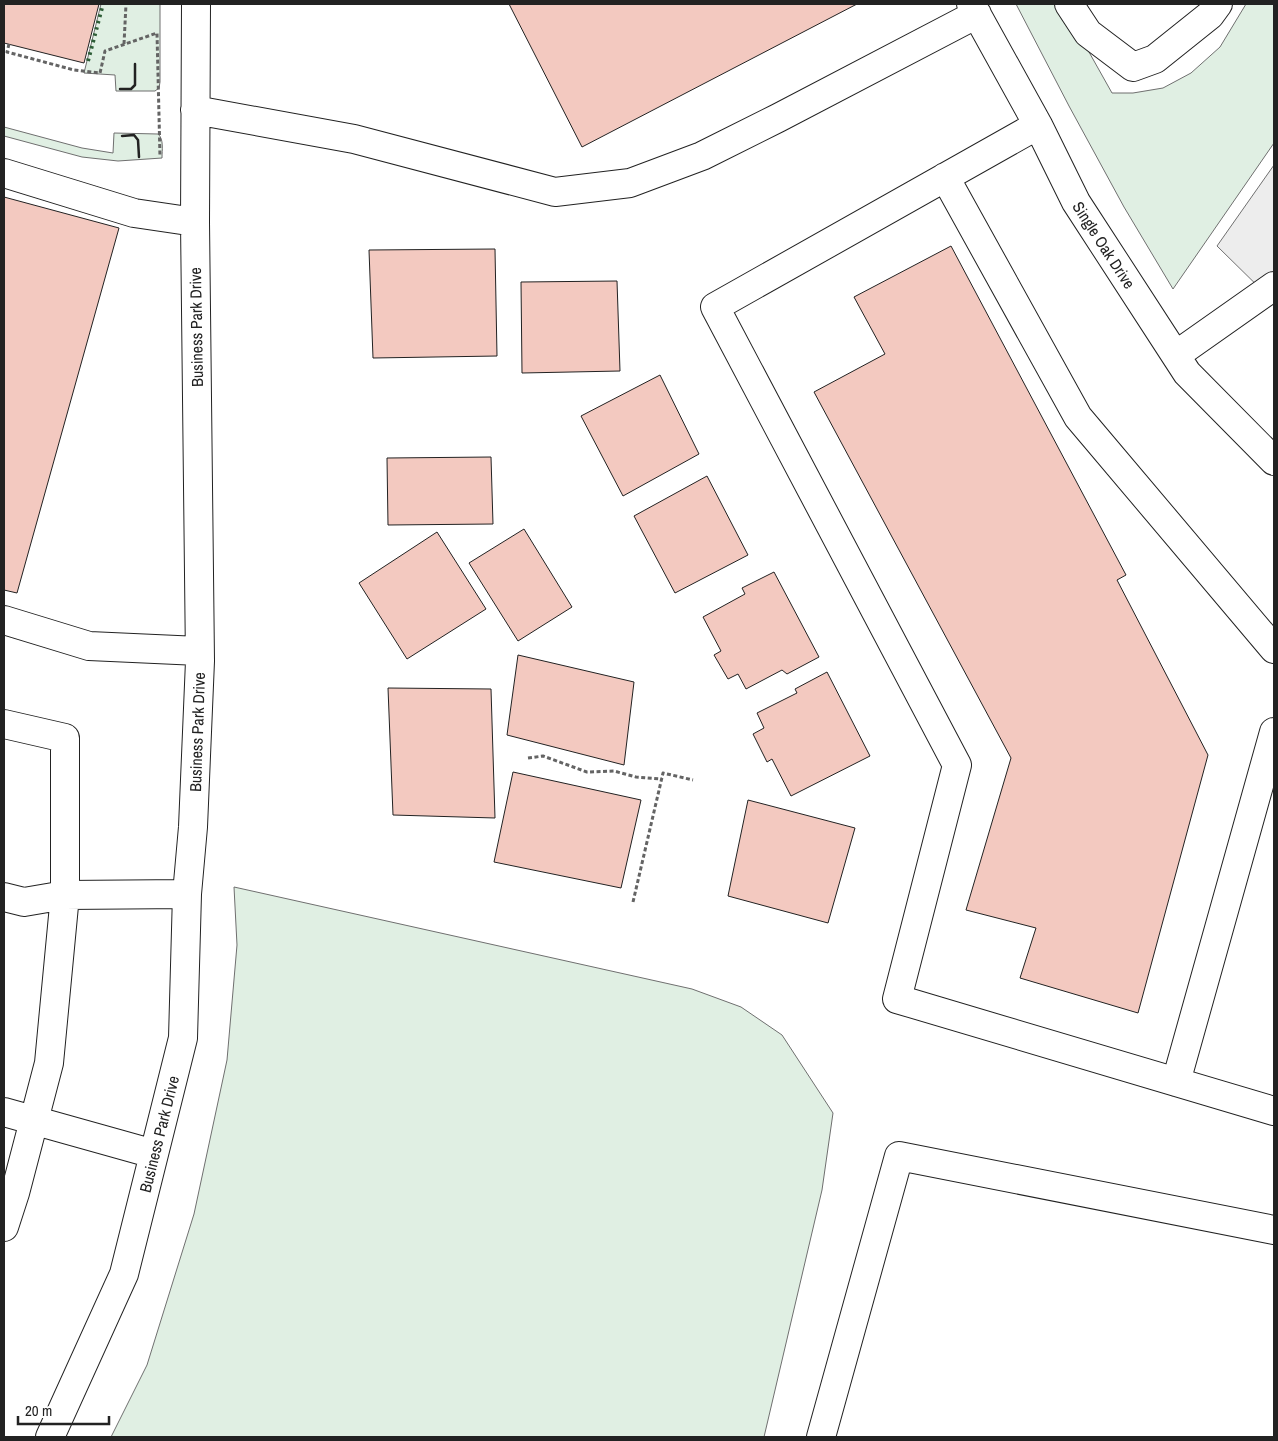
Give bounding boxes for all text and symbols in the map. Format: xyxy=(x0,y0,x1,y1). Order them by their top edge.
street label: Single Oak Drive xyxy=(1068,197,1140,293)
street label: Business Park Drive xyxy=(184,267,208,387)
street label: Business Park Drive xyxy=(184,672,210,792)
street label: Business Park Drive xyxy=(134,1073,184,1195)
scale bar xyxy=(18,1394,109,1426)
text: 20 m xyxy=(25,1400,52,1421)

